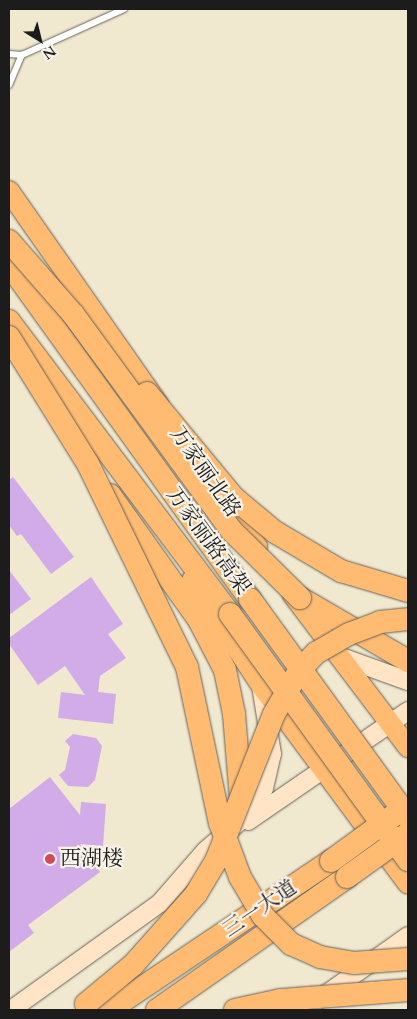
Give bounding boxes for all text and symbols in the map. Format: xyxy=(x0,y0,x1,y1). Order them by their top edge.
north arrow xyxy=(15,15,65,65)
text: N xyxy=(39,41,60,64)
street label: 万家丽北路 xyxy=(165,422,245,522)
street label: 万家丽路高架 xyxy=(161,483,255,599)
place label: 西湖楼 xyxy=(60,846,123,872)
marker: 西湖楼 xyxy=(44,853,56,865)
street label: 三一大道 xyxy=(218,875,302,943)

